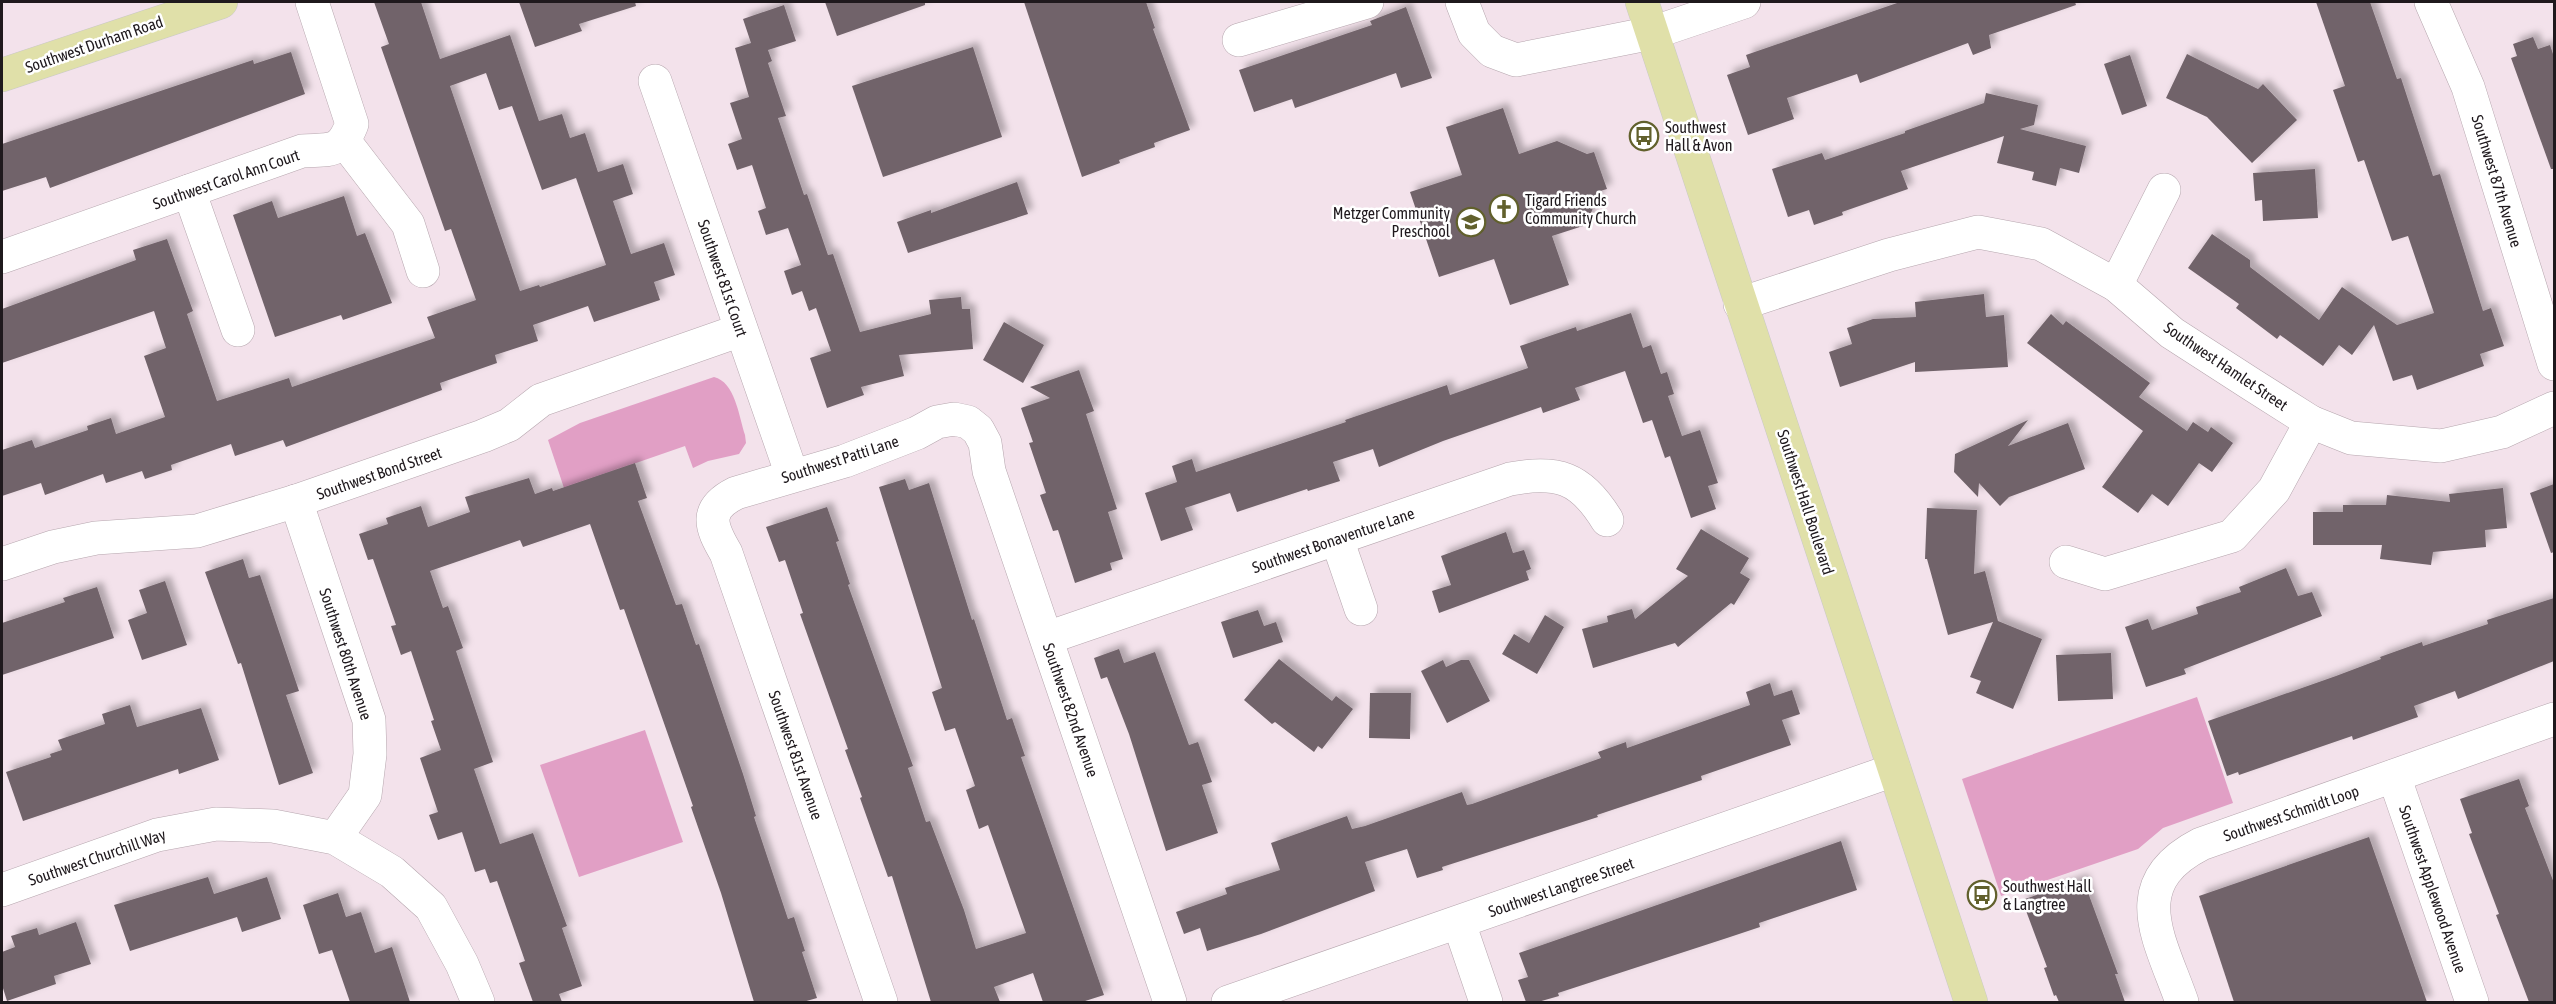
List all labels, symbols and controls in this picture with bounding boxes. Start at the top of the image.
street label: Southwest Durham Road [23,12,165,76]
street label: Southwest 87th Avenue [2468,113,2526,249]
place label: Southwest Hall & Avon [1665,118,1732,154]
bus stop icon: Southwest Hall & Avon [1628,120,1660,152]
street label: Southwest Carol Ann Court [150,145,302,213]
place label: Tigard Friends Community Church [1525,191,1636,228]
church icon: Tigard Friends Community Church [1488,193,1520,225]
place label: Metzger Community Preschool [1333,204,1451,240]
school or university icon: Metzger Community Preschool [1455,206,1487,238]
street label: Southwest 81st Court [695,217,752,339]
street label: Southwest Hamlet Street [2161,318,2291,414]
street label: Southwest Hall Boulevard [1774,427,1838,577]
street label: Southwest Patti Lane [779,432,901,486]
street label: Southwest Bond Street [314,443,444,503]
street label: Southwest Bonaventure Lane [1250,504,1416,576]
street label: Southwest 80th Avenue [316,586,376,722]
street label: Southwest 82nd Avenue [1040,641,1102,779]
street label: Southwest 81st Avenue [765,688,827,822]
street label: Southwest Schmidt Loop [2221,781,2362,846]
street label: Southwest Applewood Avenue [2395,803,2470,976]
street label: Southwest Churchill Way [26,825,169,890]
street label: Southwest Langtree Street [1486,853,1637,921]
place label: Southwest Hall & Langtree [2003,877,2092,914]
bus stop icon: Southwest Hall & Langtree [1966,879,1998,911]

